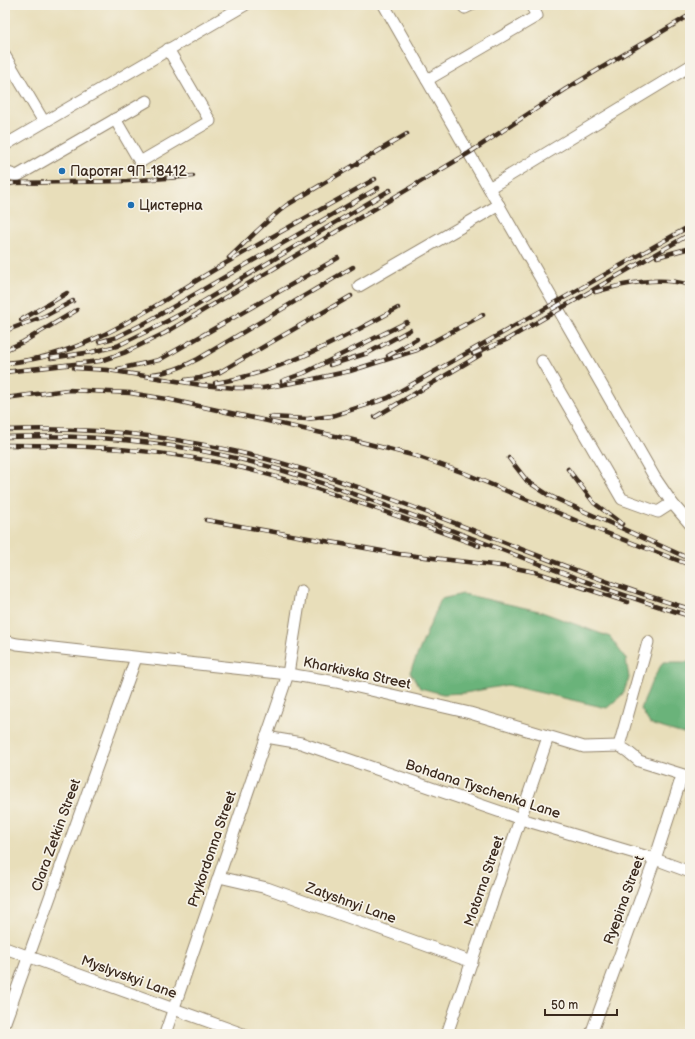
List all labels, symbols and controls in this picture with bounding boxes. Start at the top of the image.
place label: Паротяг 9П-18412 [70,163,187,180]
marker: Паротяг 9П-18412 [57,166,67,176]
place label: Цистерна [139,197,204,214]
marker: Цистерна [126,200,136,210]
street label: Kharkivska Street [302,653,413,693]
street label: Bohdana Tyschenka Lane [403,756,563,822]
street label: Clara Zetkin Street [28,776,84,894]
street label: Prykordonna Street [184,788,240,909]
street label: Motorna Street [461,833,508,928]
street label: Ryepina Street [600,853,648,947]
street label: Zatyshnyi Lane [303,878,398,927]
street label: Myslyvskyi Lane [79,952,179,1002]
scale bar [545,991,617,1017]
text: 50 m [551,998,578,1013]

